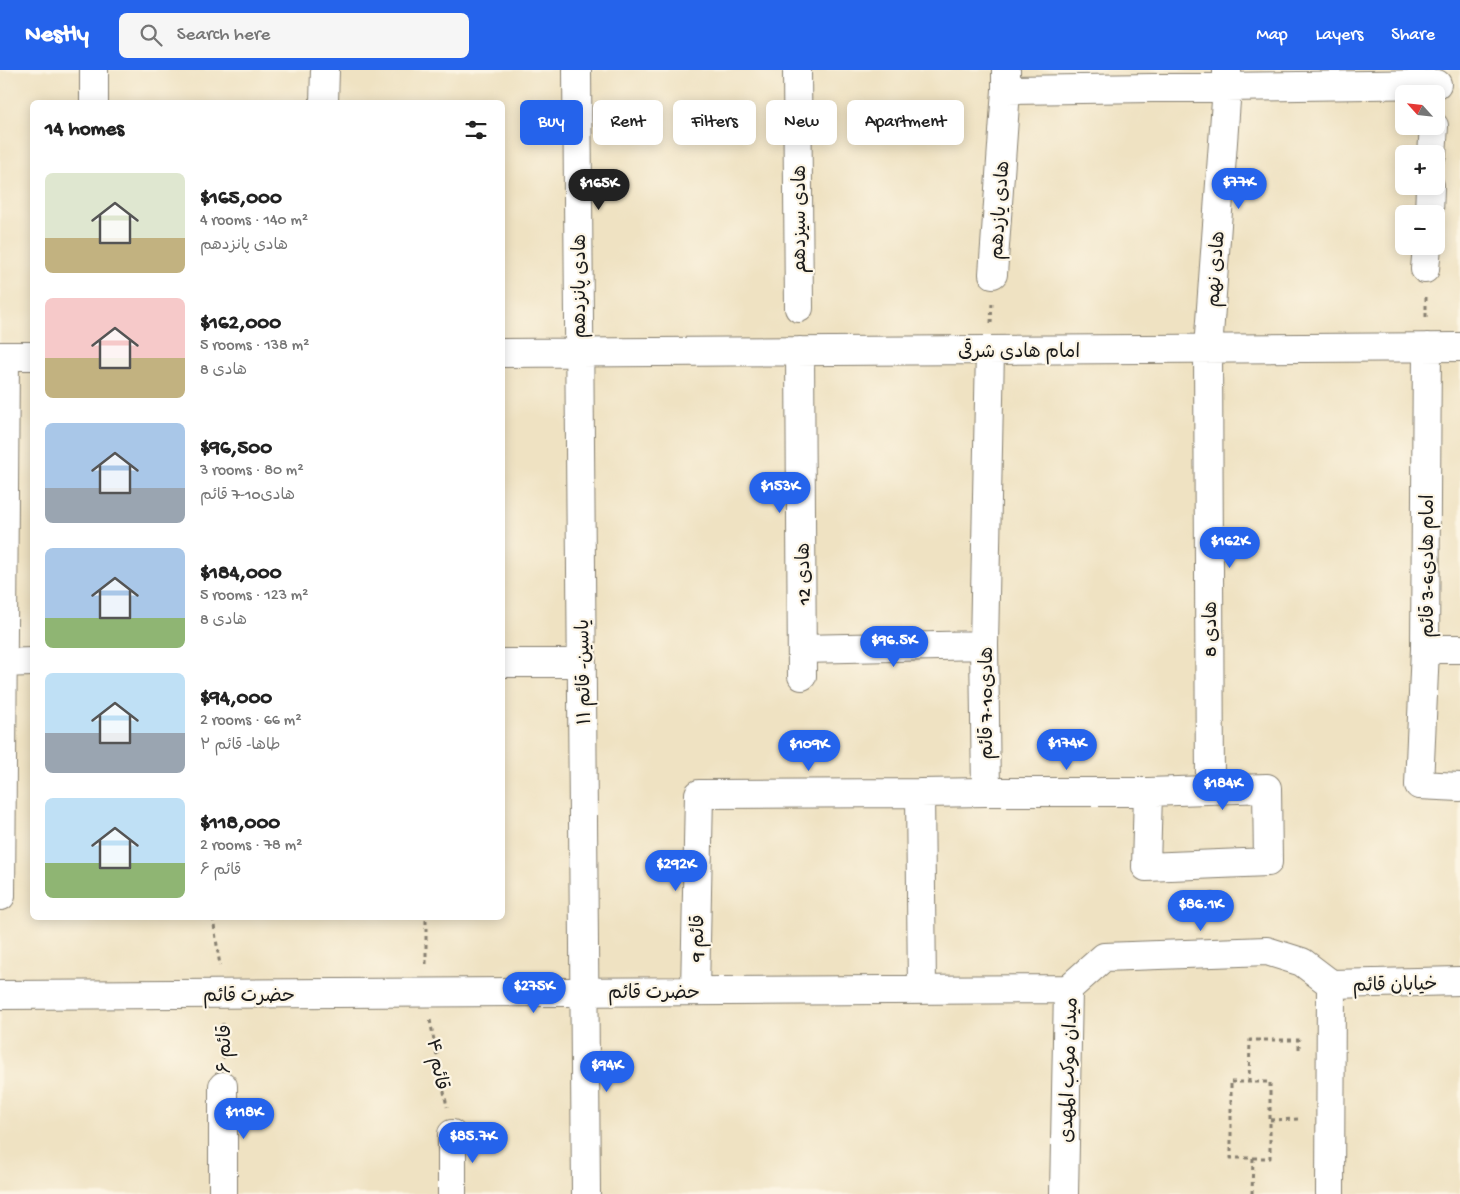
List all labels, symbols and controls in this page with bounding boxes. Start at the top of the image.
search box [119,13,469,58]
text: Nestly [25,21,89,50]
icon: search [137,21,165,49]
text: Search here [177,24,270,47]
text: Map [1256,25,1288,46]
text: Layers [1316,25,1363,46]
text: Share [1391,25,1435,46]
north arrow [1395,85,1445,135]
map controls [1395,85,1445,255]
chip: Buy [520,100,583,145]
chip: Rent [593,100,663,145]
chip: Filters [673,100,756,145]
chip: New [766,100,837,145]
chip: Apartment [847,100,964,145]
icon: filters [462,116,490,144]
text: 14 homes [45,118,124,143]
button: + [1395,145,1445,195]
street label: هادی یازدهم [987,160,1016,261]
street label: هادی سیزدهم [790,165,813,273]
pin: $165K [564,168,634,211]
pin: $77K [1209,168,1269,210]
text: $77K [1223,174,1255,193]
text: $165K [580,175,618,194]
text: $165,000 [200,187,282,212]
icon: home [85,193,145,253]
button: − [1395,205,1445,255]
text: 4 rooms · 140 m² [200,212,308,231]
street label: هادی نهم [1203,230,1232,308]
street label: هادی پانزدهم [570,234,593,338]
text: هادی پانزدهم [200,237,288,256]
text: $162,000 [200,312,281,337]
icon: home [85,318,145,378]
text: 5 rooms · 138 m² [200,337,309,356]
street label: امام هادی شرقی [958,338,1080,365]
text: هادی 8 [200,362,247,381]
text: $96,500 [200,437,272,462]
icon: home [85,443,145,503]
text: 3 rooms · 80 m² [200,462,304,481]
pin: $153K [745,472,815,514]
text: $153K [760,478,800,497]
text: هادی10-7 قائم [200,487,295,506]
street label: امام هادی6-3 قائم [1418,494,1441,638]
pin: $162K [1195,526,1265,569]
text: $162K [1211,533,1249,552]
street label: 12 هادی [793,543,818,606]
text: $184,000 [200,562,282,587]
icon: home [85,568,145,628]
text: 5 rooms · 123 m² [200,587,308,606]
street label: هادی 8 [1201,601,1224,657]
text: هادی 8 [200,612,247,631]
street label: یاسین- قائم ۱۱ [573,619,598,725]
pin: $96.5K [853,626,935,668]
text: $96.5K [871,632,917,651]
street label: هادی10-7 قائم [977,647,1000,759]
text: $94,000 [200,687,272,712]
icon: home [85,693,145,753]
text: 2 rooms · 66 m² [200,712,301,731]
pin: $174K [1032,728,1102,771]
pin: $109K [774,730,844,772]
text: $174K [1048,735,1086,754]
text: $109K [789,736,829,755]
text: طاها- قائم ۲ [200,737,280,756]
pin: $184K [1188,768,1258,811]
text: $184K [1204,775,1242,794]
text: $118,000 [200,812,280,837]
icon: home [85,818,145,878]
text: 2 rooms · 78 m² [200,837,302,856]
pin: $292K [641,850,711,892]
text: $292K [656,856,696,875]
text: قائم ۶ [200,862,241,881]
pin: $86.1K [1160,890,1242,932]
text: $86.1K [1179,896,1223,915]
street label: قائم 9 [688,914,711,963]
pin: $275K [499,972,569,1014]
street label: خیابان قائم [1353,974,1438,999]
text: $275K [514,978,554,997]
street label: حضرت قائم [608,983,700,1006]
street label: حضرت قائم [203,986,295,1009]
street label: میدان موکب المهدی [1056,997,1085,1143]
street label: قائم ۶ [215,1024,238,1074]
street label: قائم ۴ [419,1037,452,1092]
pin: $94K [577,1050,637,1093]
text: $94K [591,1057,623,1076]
pin: $118K [209,1098,279,1140]
text: $118K [225,1104,263,1123]
pin: $85.7K [432,1122,514,1164]
text: $85.7K [450,1128,496,1147]

